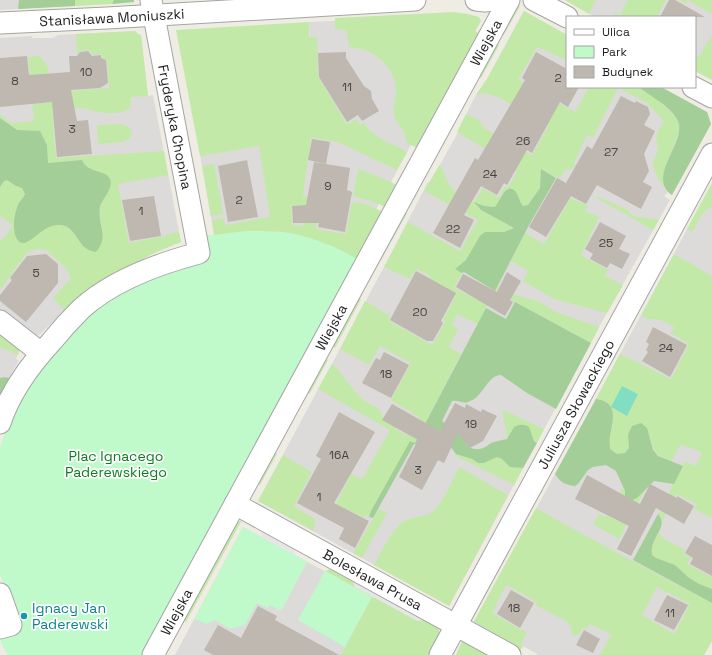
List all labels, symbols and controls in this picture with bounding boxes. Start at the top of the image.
street label: Stanisława Moniuszki [39,4,185,30]
street label: Wiejska [466,16,506,69]
legend [566,16,696,88]
text: Ulica [602,24,630,40]
text: Park [602,44,627,60]
street label: Fryderyka Chopina [154,63,196,191]
house number: 10 [80,64,92,80]
text: Budynek [602,64,654,80]
house number: 2 [554,70,562,86]
house number: 8 [11,73,19,89]
house number: 11 [342,79,352,95]
house number: 3 [68,121,76,137]
house number: 26 [516,133,530,149]
house number: 27 [604,144,618,160]
house number: 24 [483,166,498,182]
house number: 9 [324,178,332,194]
house number: 2 [235,192,243,208]
house number: 1 [138,203,144,219]
house number: 22 [446,221,460,237]
house number: 25 [599,235,613,251]
house number: 5 [32,265,40,281]
street label: Wiejska [311,301,351,354]
house number: 20 [413,304,427,320]
street label: Juliusza Słowackiego [534,337,618,472]
house number: 24 [659,340,674,356]
house number: 18 [380,366,392,382]
house number: 19 [465,416,477,432]
park label: Plac Ignacego Paderewskiego [65,447,167,481]
house number: 16A [329,447,349,463]
house number: 3 [414,462,422,478]
house number: 1 [316,489,322,505]
street label: Bolesława Prusa [320,545,425,614]
street label: Wiejska [156,586,196,638]
place label: Ignacy Jan Paderewski [32,599,108,633]
house number: 18 [508,600,520,616]
house number: 11 [665,605,675,621]
marker: Ignacy Jan Paderewski [19,611,29,621]

